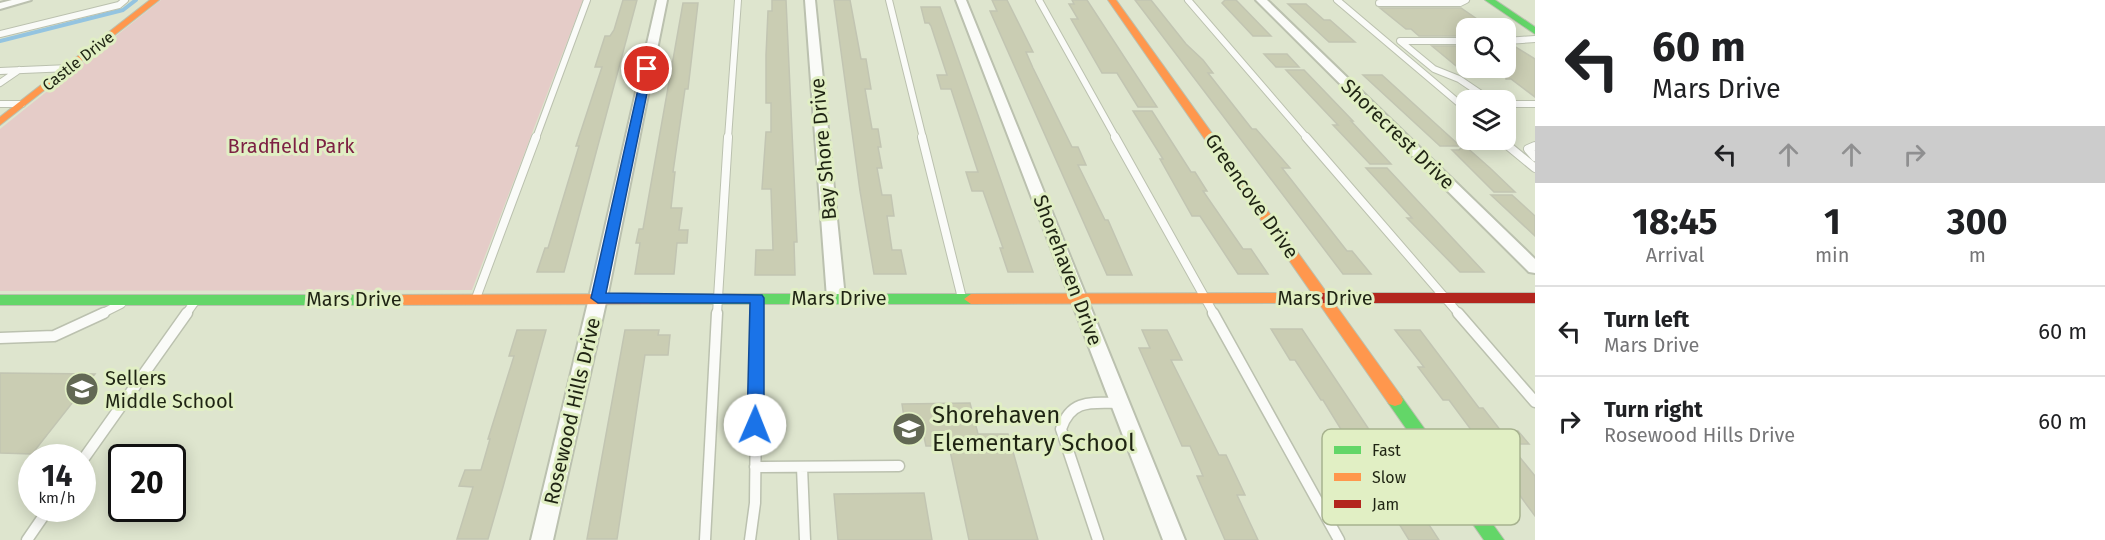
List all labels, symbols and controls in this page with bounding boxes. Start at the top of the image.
map controls [1456,18,1516,150]
button: search [1456,18,1516,78]
text: 60 m [1652,22,1746,72]
icon: left [1553,24,1631,102]
street label: Castle Drive [38,27,118,95]
pin [621,43,672,94]
icon: arrive [630,52,663,85]
text: Mars Drive [1652,73,1781,105]
street label: Shorecrest Drive [1336,74,1460,194]
street label: Bay Shore Drive [805,77,841,221]
button: layers [1456,90,1516,150]
street label: Greencove Drive [1200,129,1304,263]
park label: Bradfield Park [228,134,355,158]
icon: left [1709,138,1742,171]
icon: ahead [1772,138,1805,171]
icon: ahead [1835,138,1868,171]
icon: right [1898,138,1931,171]
street label: Shorehaven Drive [1028,191,1108,349]
text: 18:45 [1632,200,1718,244]
text: 1 [1824,200,1841,244]
text: 300 [1947,200,2008,244]
text: Arrival [1646,243,1704,267]
text: min [1815,243,1849,267]
text: m [1969,243,1986,267]
street label: Mars Drive [791,286,887,310]
street label: Mars Drive [1277,286,1373,310]
street label: Mars Drive [306,287,402,311]
text: Turn left [1604,306,1689,333]
street label: Rosewood Hills Drive [539,315,605,507]
icon: left [1553,315,1586,348]
text: 60 m [2038,318,2087,345]
text: Mars Drive [1604,333,1699,357]
place label: Sellers Middle School [105,366,234,413]
school or university icon: Sellers Middle School [64,371,100,407]
position arrow [723,393,787,457]
text: Turn right [1604,396,1703,423]
place label: Shorehaven Elementary School [932,401,1135,457]
icon: right [1553,405,1586,438]
text: 60 m [2038,408,2087,435]
school or university icon: Shorehaven Elementary School [891,411,927,447]
text: Rosewood Hills Drive [1604,423,1795,447]
legend [1322,429,1520,525]
text: Fast [1372,441,1401,460]
speed limit sign: 20 [108,444,186,522]
text: 14 [42,458,72,494]
text: Slow [1372,468,1407,487]
text: km/h [38,489,76,507]
text: Jam [1372,495,1399,514]

